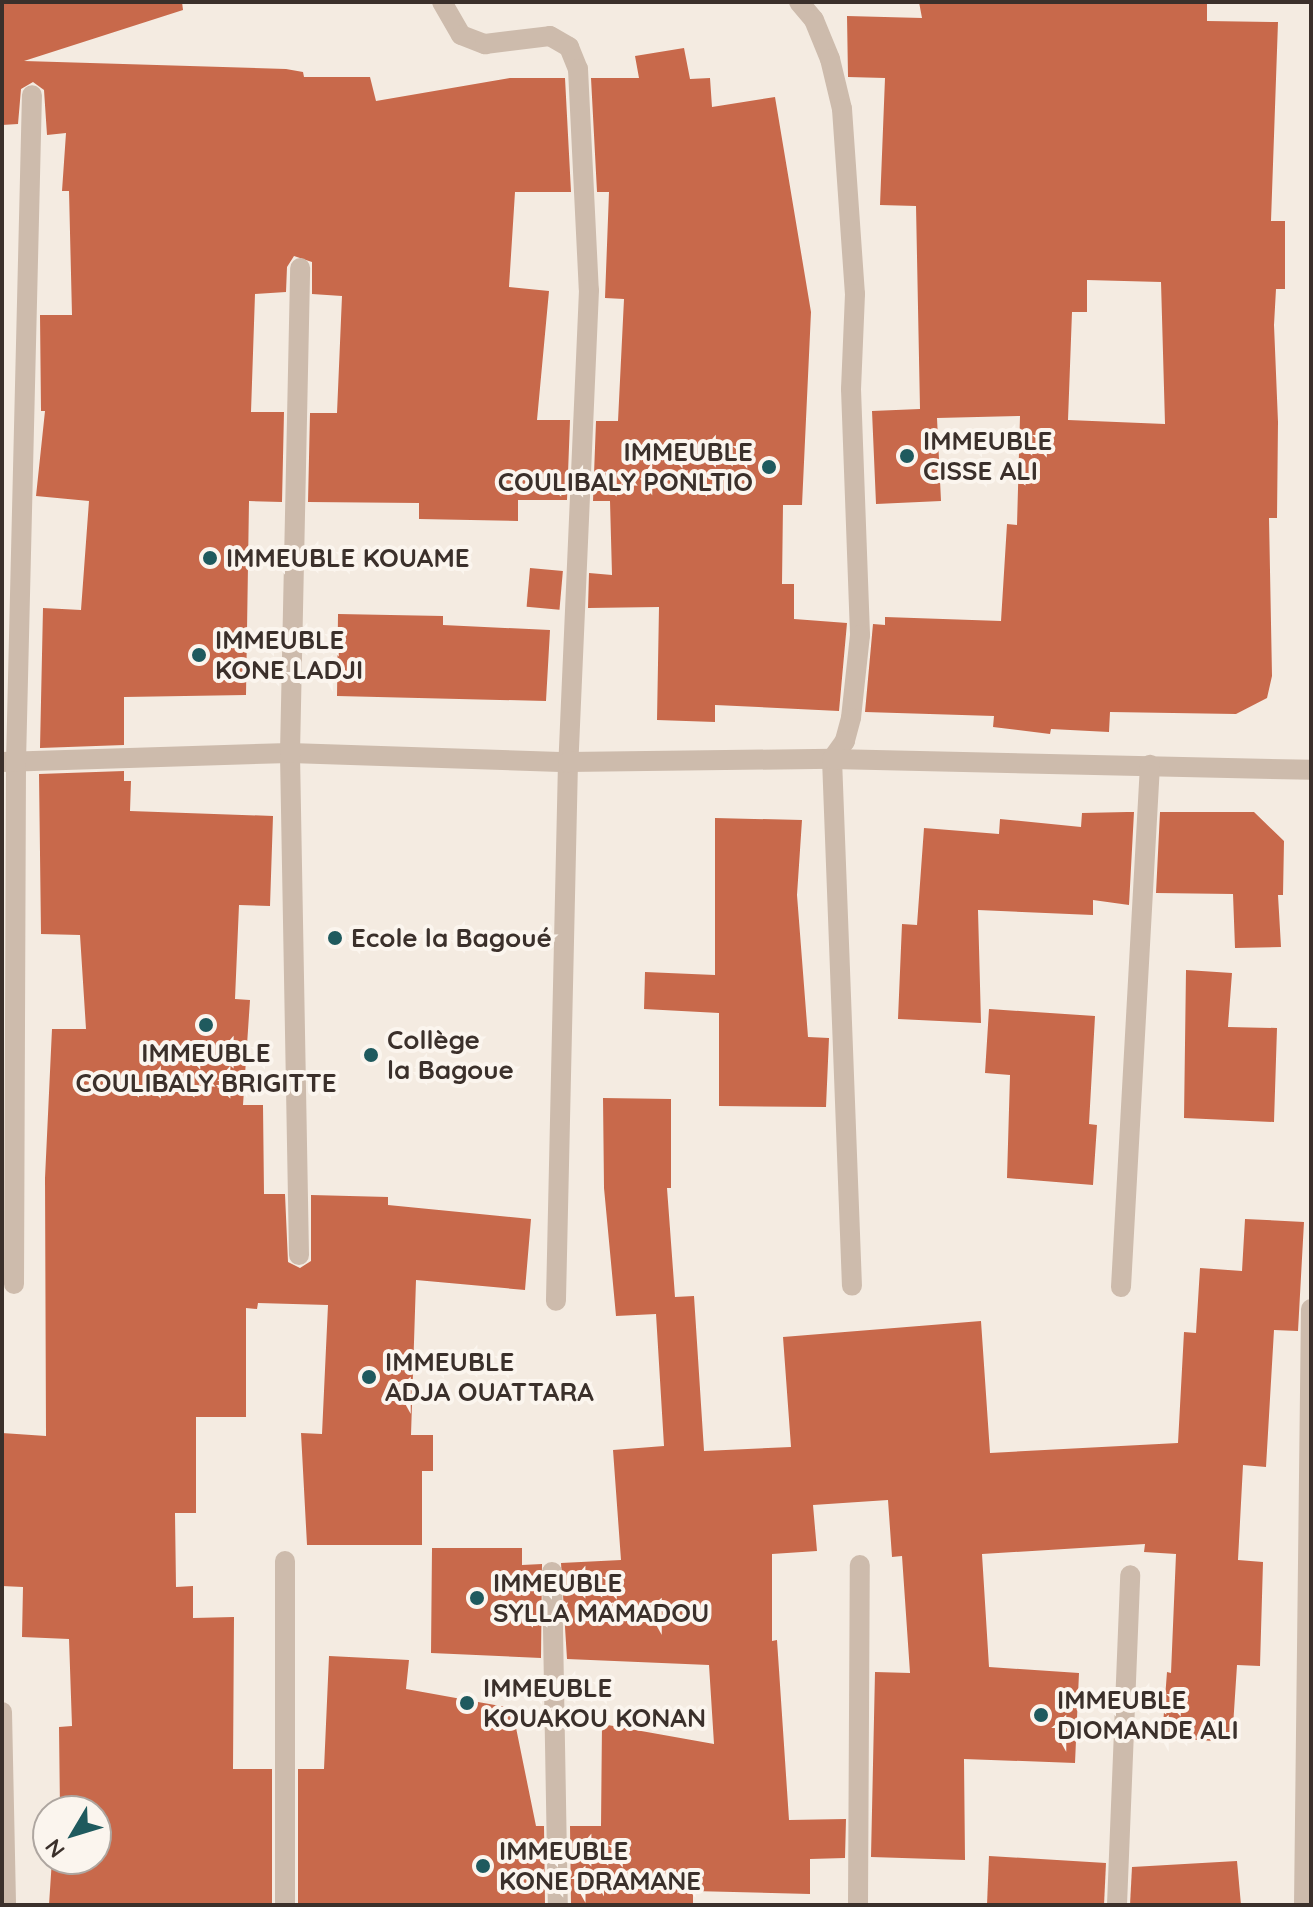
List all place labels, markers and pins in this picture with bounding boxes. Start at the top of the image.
place label: IMMEUBLE CISSE ALI [923,425,1052,486]
place label: IMMEUBLE COULIBALY PONLTIO [498,436,753,498]
marker: IMMEUBLE CISSE ALI [898,447,916,465]
marker: IMMEUBLE COULIBALY PONLTIO [760,458,778,476]
place label: IMMEUBLE KOUAME [226,542,470,574]
marker: IMMEUBLE KOUAME [201,549,219,567]
place label: IMMEUBLE KONE LADJI [215,624,363,686]
marker: IMMEUBLE KONE LADJI [190,646,208,664]
place label: Ecole la Bagoué [351,922,552,954]
marker: Ecole la Bagoué [326,929,344,947]
marker: IMMEUBLE COULIBALY BRIGITTE [197,1016,215,1034]
place label: Collège la Bagoue [387,1024,514,1086]
place label: IMMEUBLE COULIBALY BRIGITTE [75,1037,337,1098]
marker: Collège la Bagoue [362,1046,380,1064]
place label: IMMEUBLE ADJA OUATTARA [385,1346,594,1408]
marker: IMMEUBLE ADJA OUATTARA [360,1368,378,1386]
place label: IMMEUBLE SYLLA MAMADOU [493,1567,709,1628]
marker: IMMEUBLE SYLLA MAMADOU [468,1589,486,1607]
place label: IMMEUBLE KOUAKOU KONAN [483,1672,706,1734]
place label: IMMEUBLE DIOMANDE ALI [1057,1684,1239,1746]
marker: IMMEUBLE KOUAKOU KONAN [458,1694,476,1712]
marker: IMMEUBLE DIOMANDE ALI [1032,1706,1050,1724]
place label: IMMEUBLE KONE DRAMANE [499,1835,701,1896]
marker: IMMEUBLE KONE DRAMANE [474,1857,492,1875]

